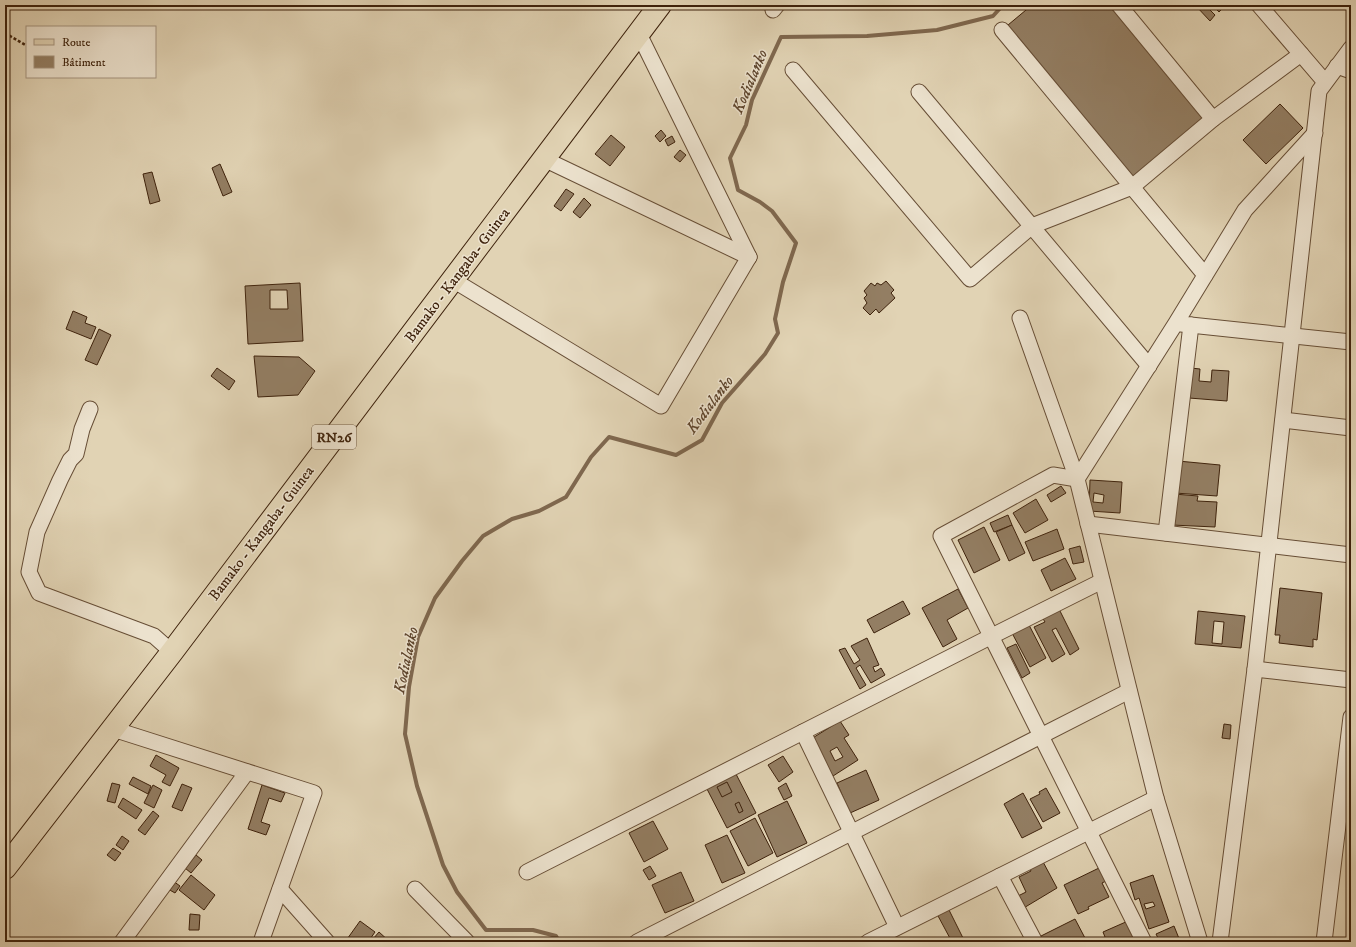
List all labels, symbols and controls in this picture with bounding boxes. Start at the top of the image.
legend [26,26,156,78]
text: Route [62,35,90,50]
water label: Kodialanko [727,46,772,117]
text: Bâtiment [62,55,106,70]
street label: Bamako - Kangaba- Guinea [401,204,515,346]
water label: Kodialanko [681,372,738,438]
road number: RN26 [312,425,356,449]
street label: Bamako - Kangaba- Guinea [205,462,319,604]
water label: Kodialanko [389,625,423,696]

